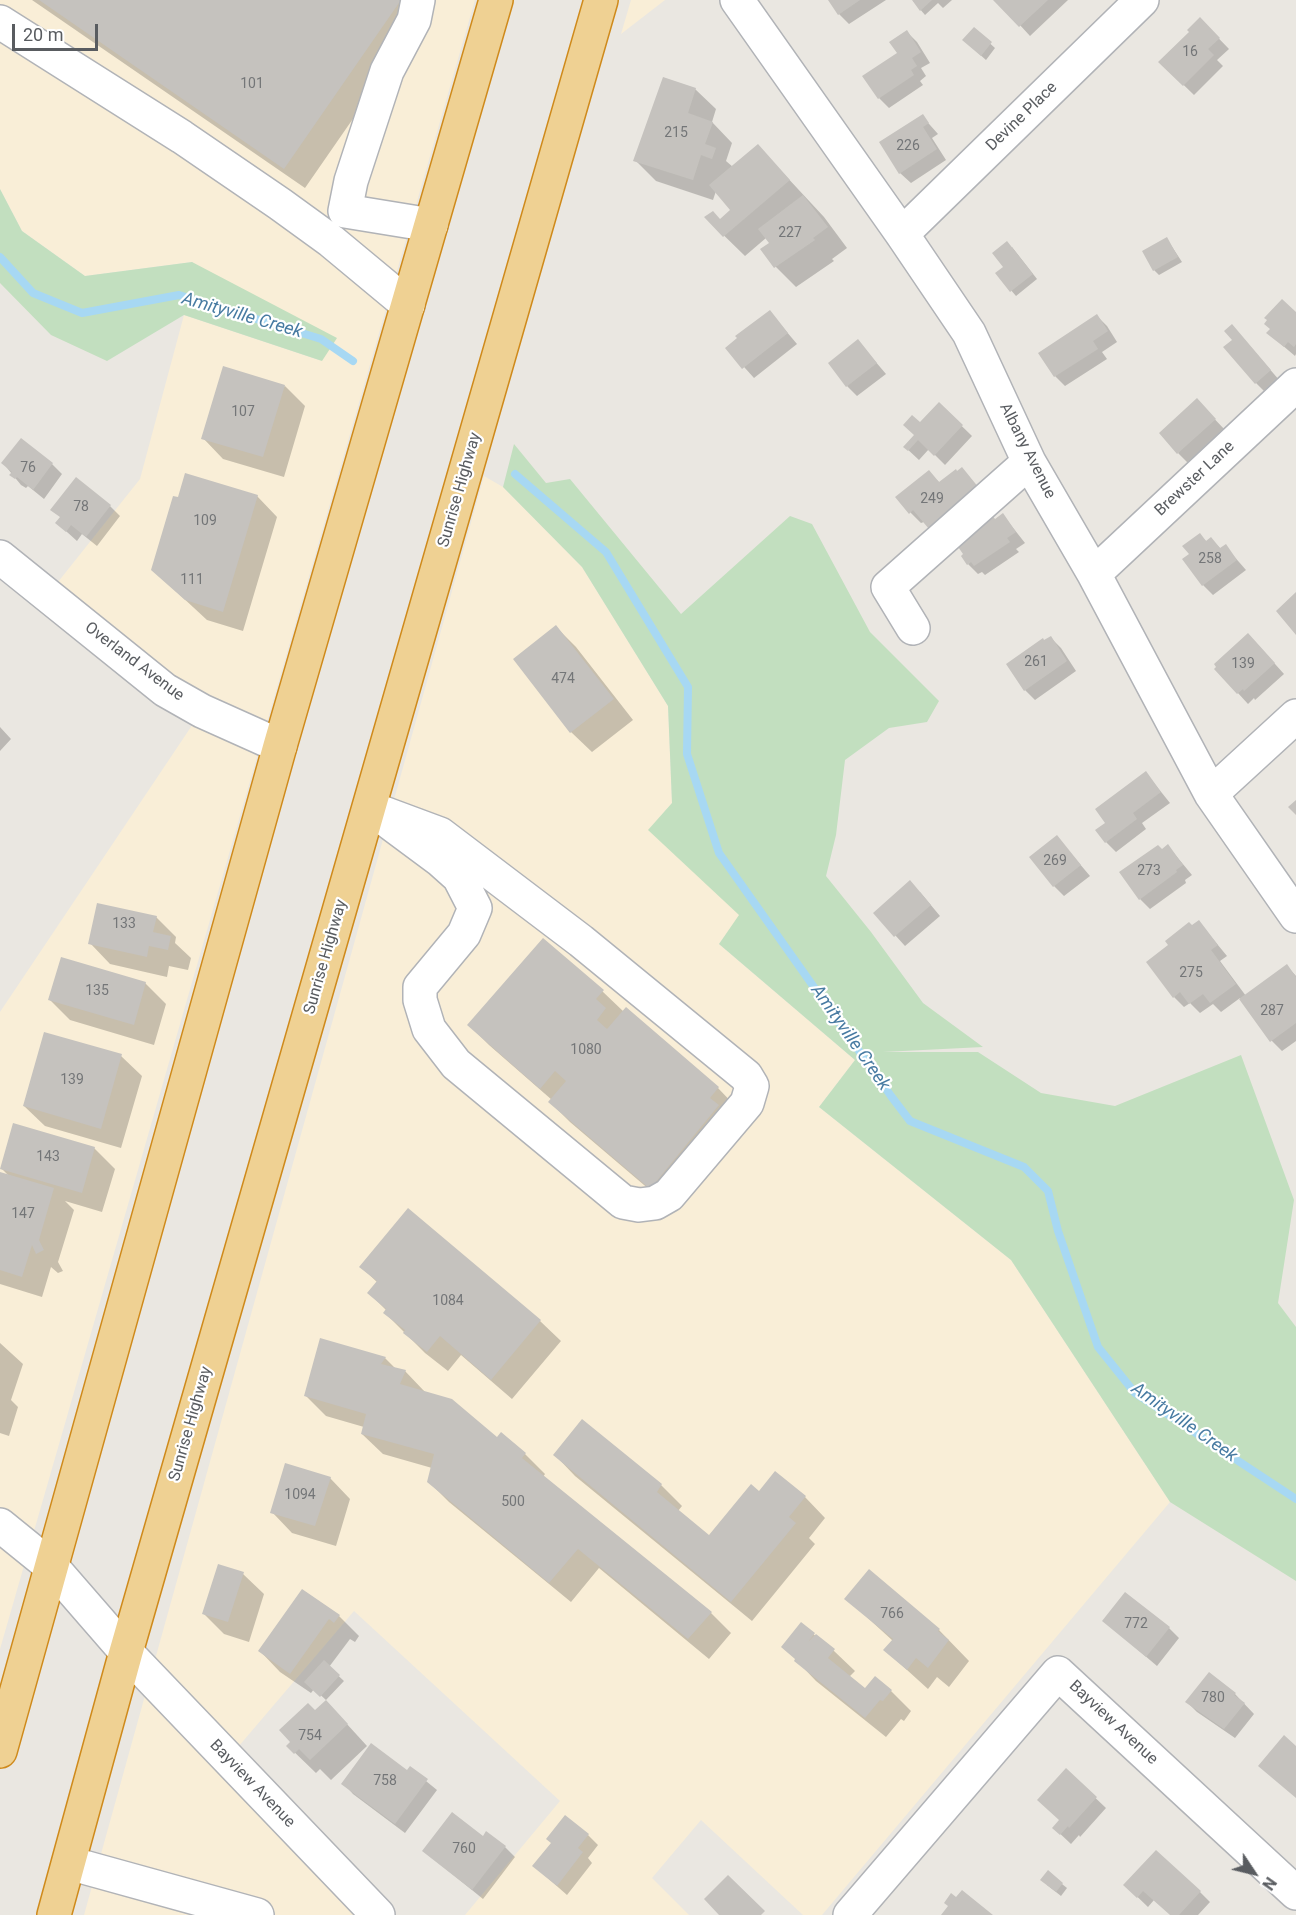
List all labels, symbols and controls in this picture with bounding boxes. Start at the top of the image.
scale bar [15,12,100,50]
text: 20 m [23,24,63,45]
house number: 16 [1182,44,1198,60]
house number: 101 [240,76,264,92]
street label: Devine Place [982,78,1062,156]
house number: 215 [664,125,688,141]
house number: 226 [896,138,920,154]
house number: 227 [778,225,802,241]
water label: Amityville Creek [179,288,305,344]
street label: Albany Avenue [995,400,1059,502]
house number: 107 [231,404,255,420]
street label: Sunrise Highway [434,430,486,550]
street label: Brewster Lane [1151,437,1239,521]
house number: 76 [20,460,36,476]
house number: 249 [920,491,944,507]
house number: 78 [73,499,89,515]
house number: 109 [193,513,217,529]
house number: 258 [1198,551,1222,567]
house number: 111 [180,572,204,588]
street label: Overland Avenue [81,618,187,706]
house number: 261 [1024,654,1048,670]
house number: 139 [1231,656,1255,672]
house number: 474 [551,671,575,687]
house number: 269 [1043,853,1067,869]
house number: 273 [1137,863,1161,879]
street label: Sunrise Highway [300,897,352,1017]
house number: 133 [112,916,136,932]
house number: 275 [1179,965,1203,981]
water label: Amityville Creek [806,981,894,1095]
house number: 135 [85,983,109,999]
house number: 287 [1260,1003,1284,1019]
house number: 1080 [570,1042,602,1058]
house number: 139 [60,1072,84,1088]
house number: 143 [36,1149,60,1165]
house number: 147 [11,1206,35,1222]
house number: 1084 [432,1293,464,1309]
street label: Sunrise Highway [165,1364,217,1484]
water label: Amityville Creek [1127,1379,1241,1467]
house number: 1094 [284,1487,316,1503]
house number: 500 [501,1494,525,1510]
house number: 766 [880,1606,904,1622]
house number: 772 [1124,1616,1148,1632]
street label: Bayview Avenue [1065,1677,1161,1769]
house number: 780 [1201,1690,1225,1706]
house number: 754 [298,1728,322,1744]
street label: Bayview Avenue [205,1736,299,1832]
house number: 758 [373,1773,397,1789]
house number: 760 [452,1841,476,1857]
north arrow [1224,1843,1284,1903]
text: N [1258,1874,1280,1894]

